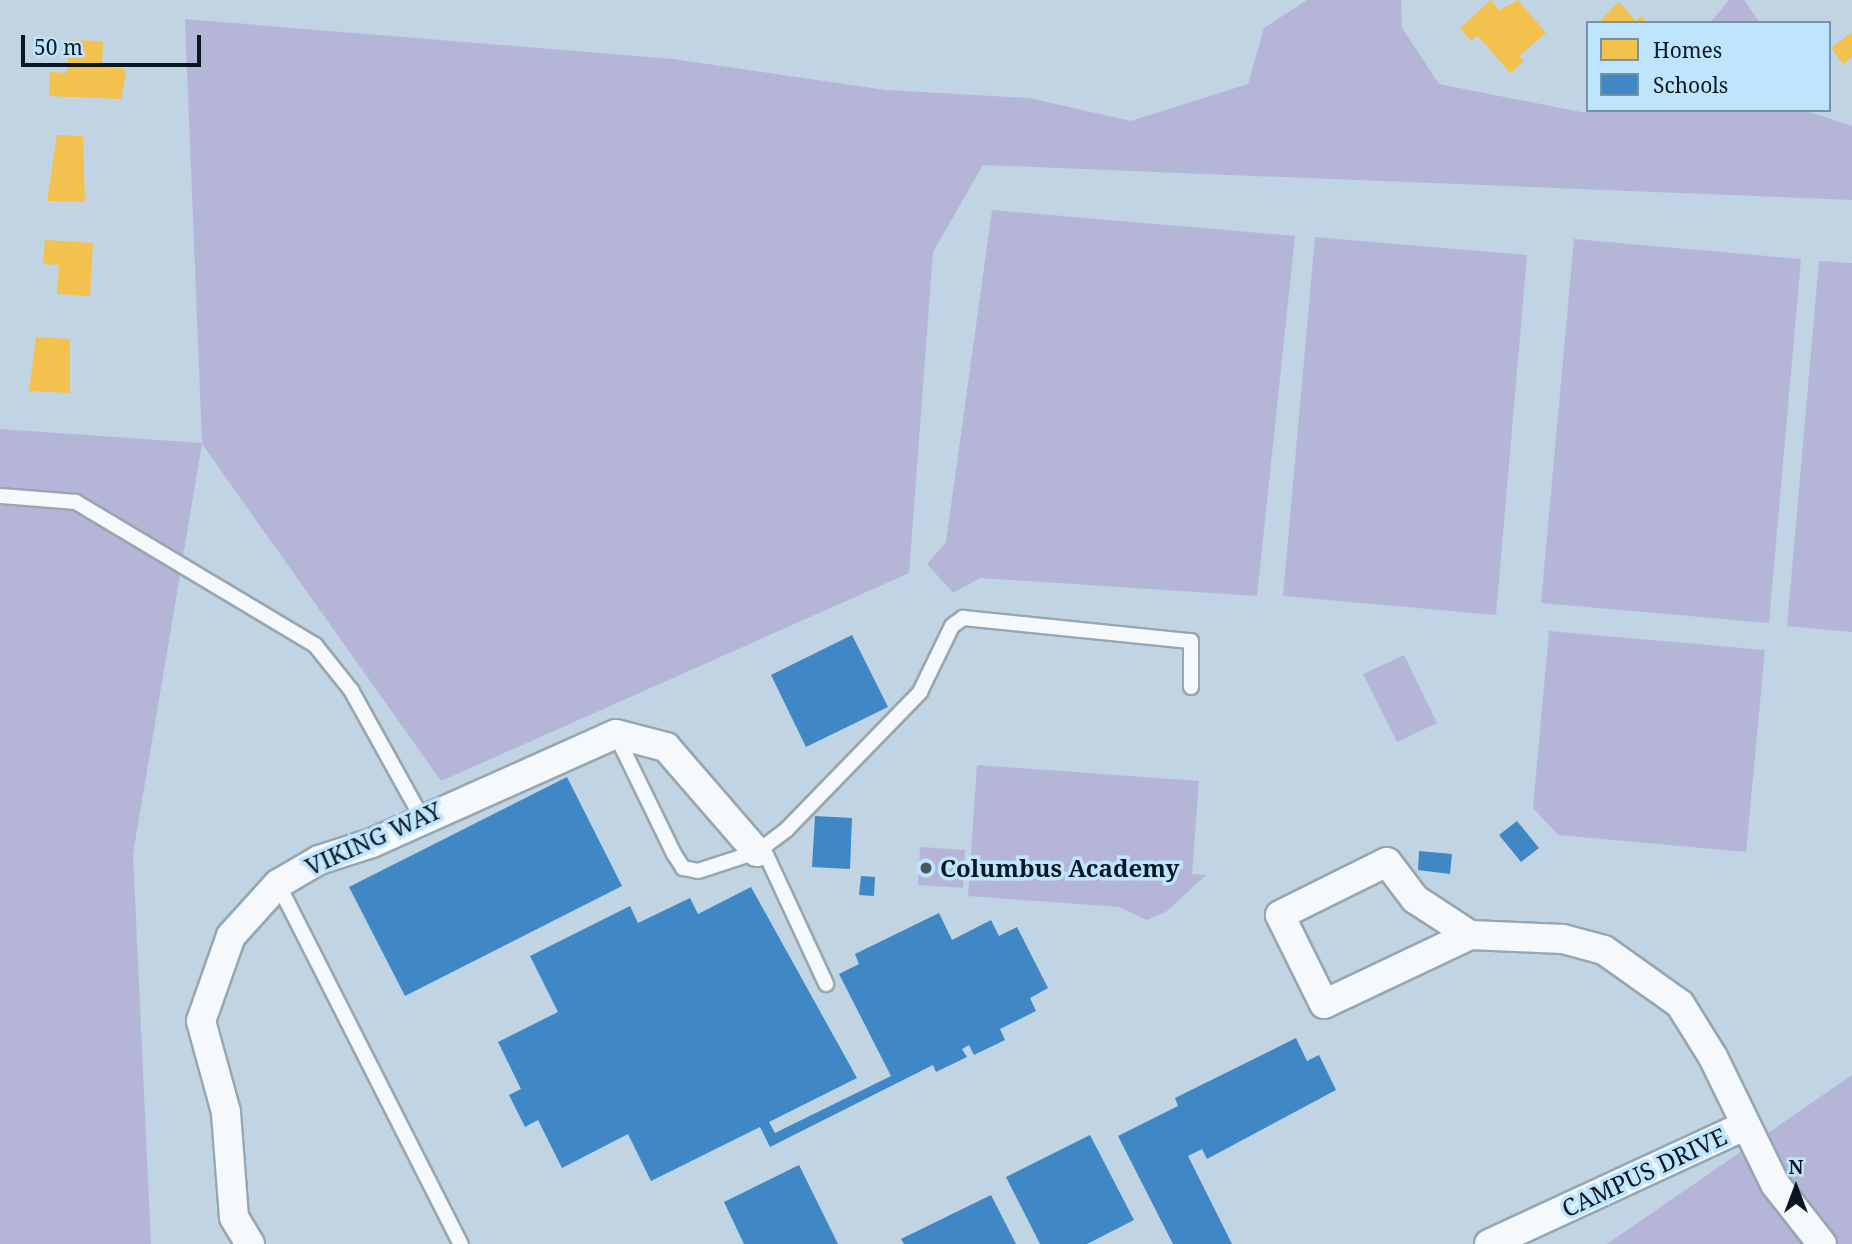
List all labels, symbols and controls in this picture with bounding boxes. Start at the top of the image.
scale bar [24,21,205,65]
legend [1586,21,1831,112]
text: 50 m [34,33,83,61]
text: Homes [1653,36,1722,64]
text: Schools [1653,71,1728,99]
street label: VIKING WAY [300,795,446,881]
place label: Columbus Academy [940,854,1179,882]
marker: Columbus Academy [918,860,934,876]
street label: CAMPUS DRIVE [1557,1121,1731,1223]
north arrow [1761,1153,1831,1223]
text: N [1789,1154,1803,1180]

